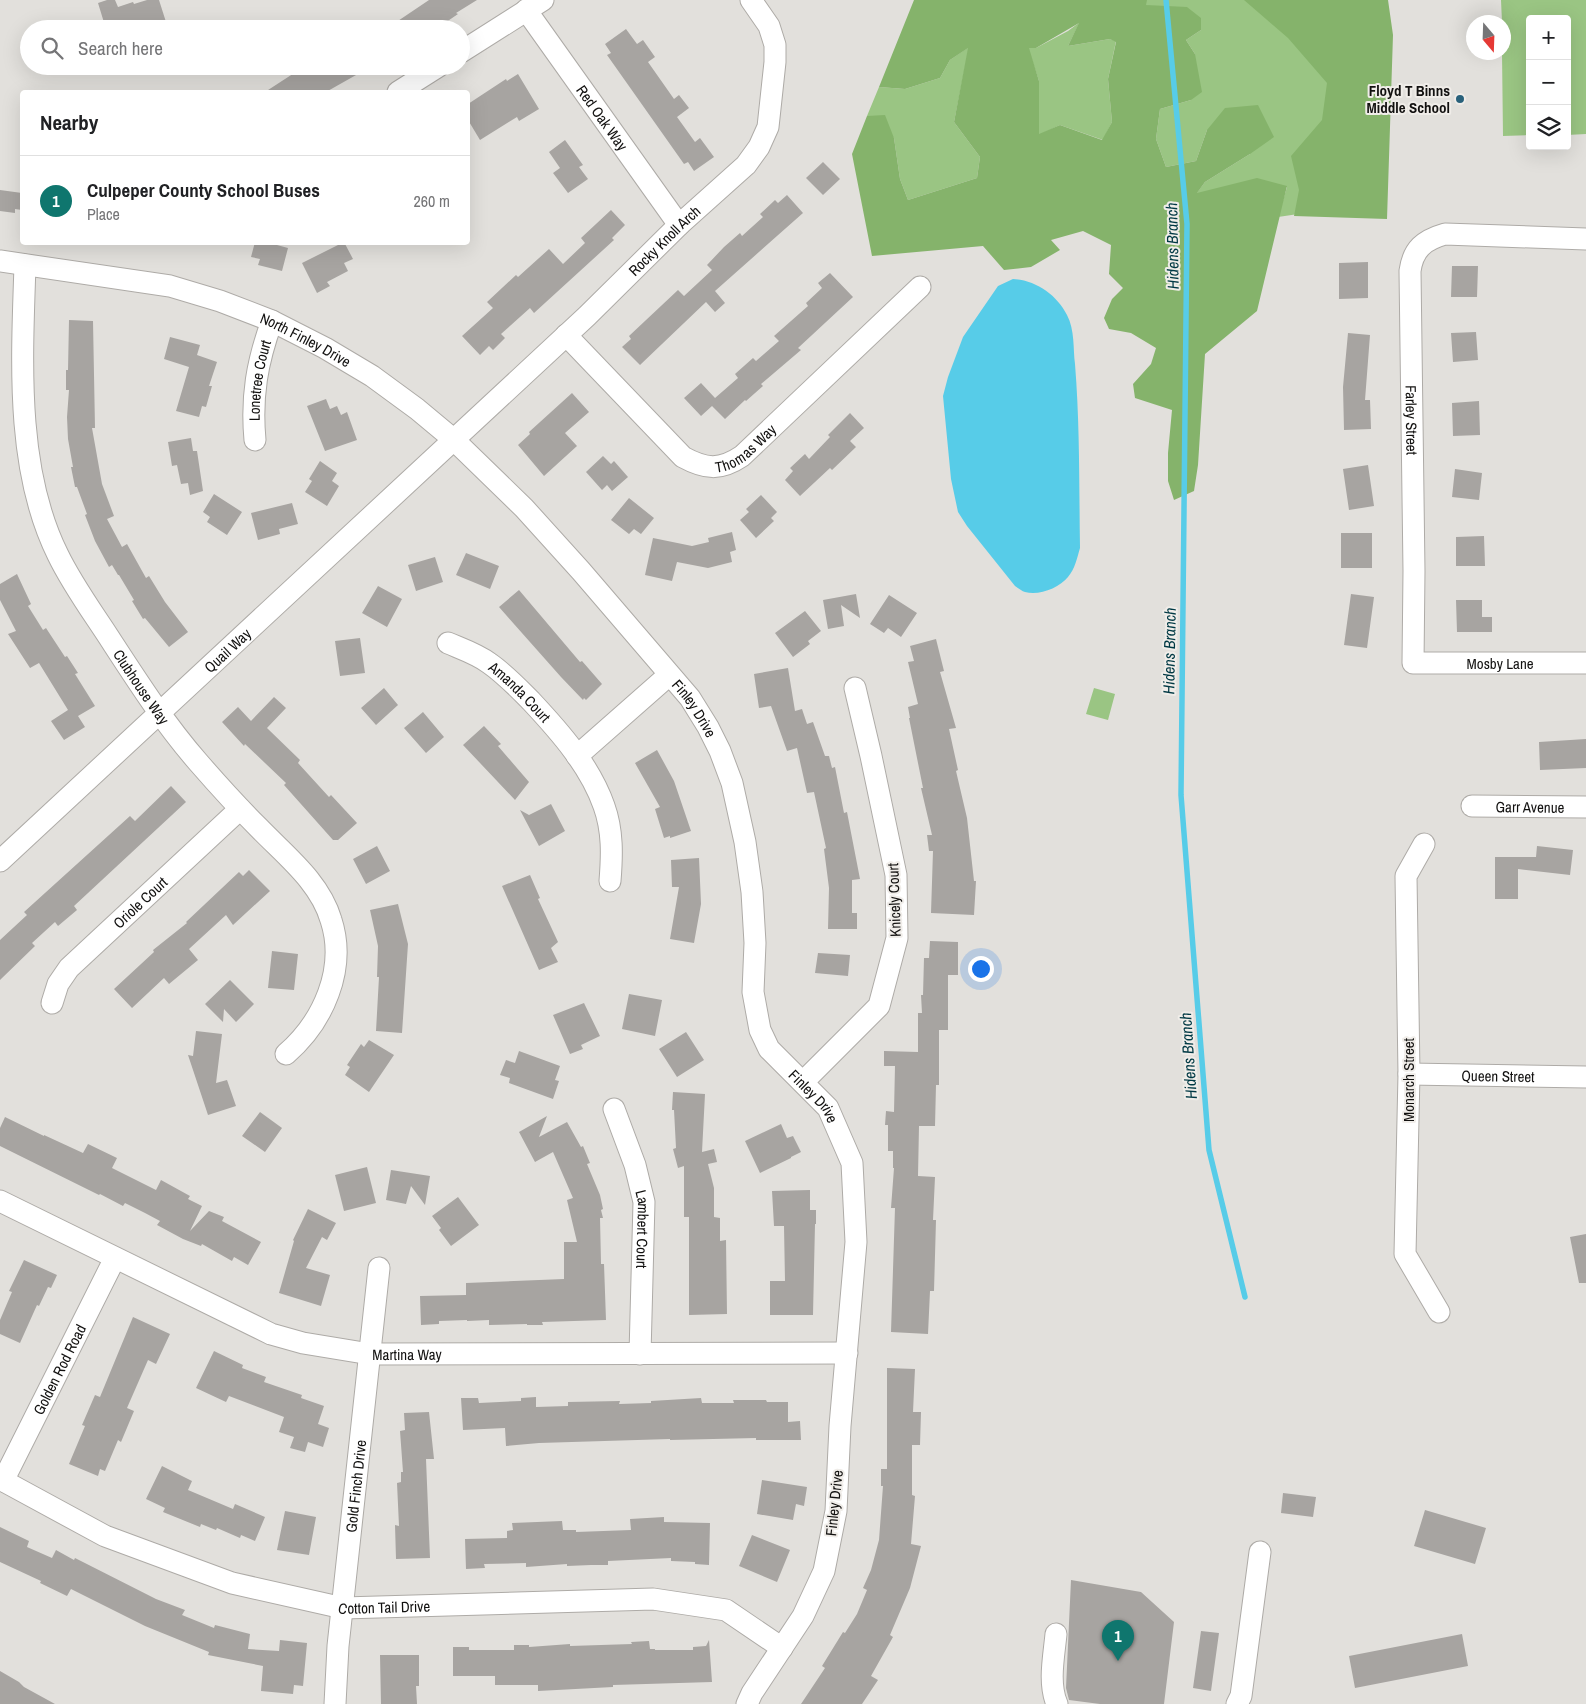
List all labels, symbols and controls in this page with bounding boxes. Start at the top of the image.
north arrow [1466,15,1511,60]
map controls [1526,15,1571,150]
button: + [1526,15,1571,60]
search box [20,20,470,75]
icon: search [38,34,66,62]
text: Search here [78,35,163,61]
button: − [1526,60,1571,105]
street label: Red Oak Way [572,80,634,155]
place label: Floyd T Binns Middle School [1367,80,1450,118]
marker: Floyd T Binns Middle School [1454,93,1466,105]
button: layers [1526,105,1571,150]
text: Nearby [40,108,98,137]
text: Culpeper County School Buses [87,177,320,203]
text: 1 [52,190,60,212]
text: 260 m [414,190,450,212]
street label: Rocky Knoll Arch [623,200,705,280]
water label: Hidens Branch [1160,202,1184,290]
text: Place [87,203,120,225]
street label: North Finley Drive [257,307,355,372]
street label: Lonetree Court [243,337,276,421]
street label: Farley Street [1401,385,1423,456]
street label: Thomas Way [714,418,781,477]
water label: Hidens Branch [1157,607,1181,695]
street label: Quail Way [199,622,256,677]
street label: Clubhouse Way [109,645,175,729]
street label: Mosby Lane [1467,653,1534,674]
street label: Amanda Court [484,655,556,727]
street label: Finley Drive [668,674,722,741]
street label: Garr Avenue [1495,796,1565,817]
street label: Knicely Court [882,862,906,937]
street label: Oriole Court [108,871,172,933]
your location [968,956,994,982]
water label: Hidens Branch [1174,1012,1202,1100]
street label: Monarch Street [1398,1037,1419,1122]
street label: Finley Drive [784,1064,844,1126]
street label: Queen Street [1461,1064,1535,1087]
street label: Lambert Court [631,1188,655,1269]
street label: Golden Rod Road [28,1321,91,1418]
street label: Martina Way [372,1343,443,1364]
street label: Gold Finch Drive [340,1438,371,1533]
street label: Finley Drive [820,1469,848,1537]
street label: Cotton Tail Drive [336,1595,431,1619]
pin: 1 [1102,1620,1134,1661]

